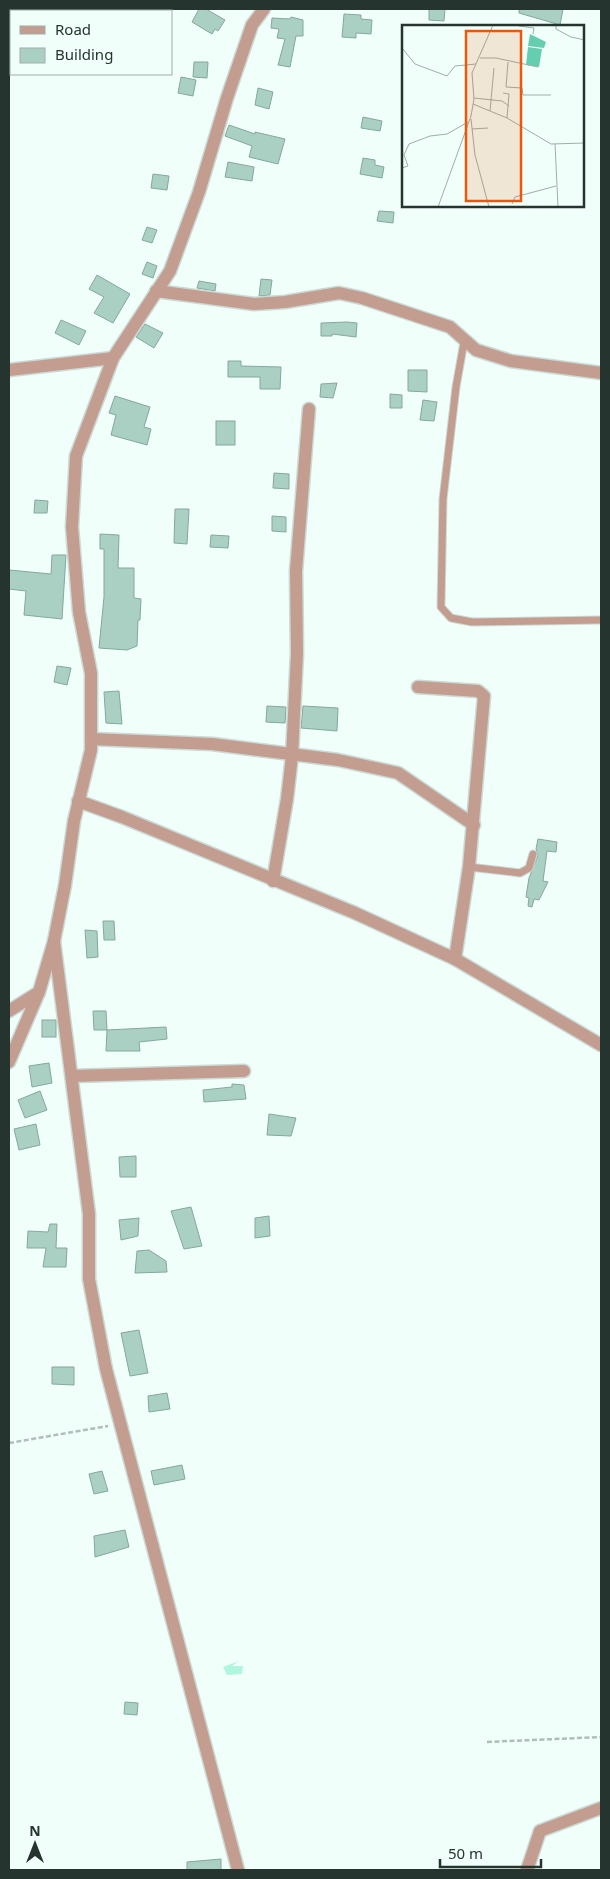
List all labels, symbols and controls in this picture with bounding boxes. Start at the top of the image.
legend [10,10,172,75]
text: Road [55,19,91,39]
inset map [402,25,585,208]
text: Building [55,44,113,64]
north arrow [10,1819,60,1869]
text: N [29,1821,41,1840]
scale bar [440,1836,541,1868]
text: 50 m [448,1843,483,1863]

